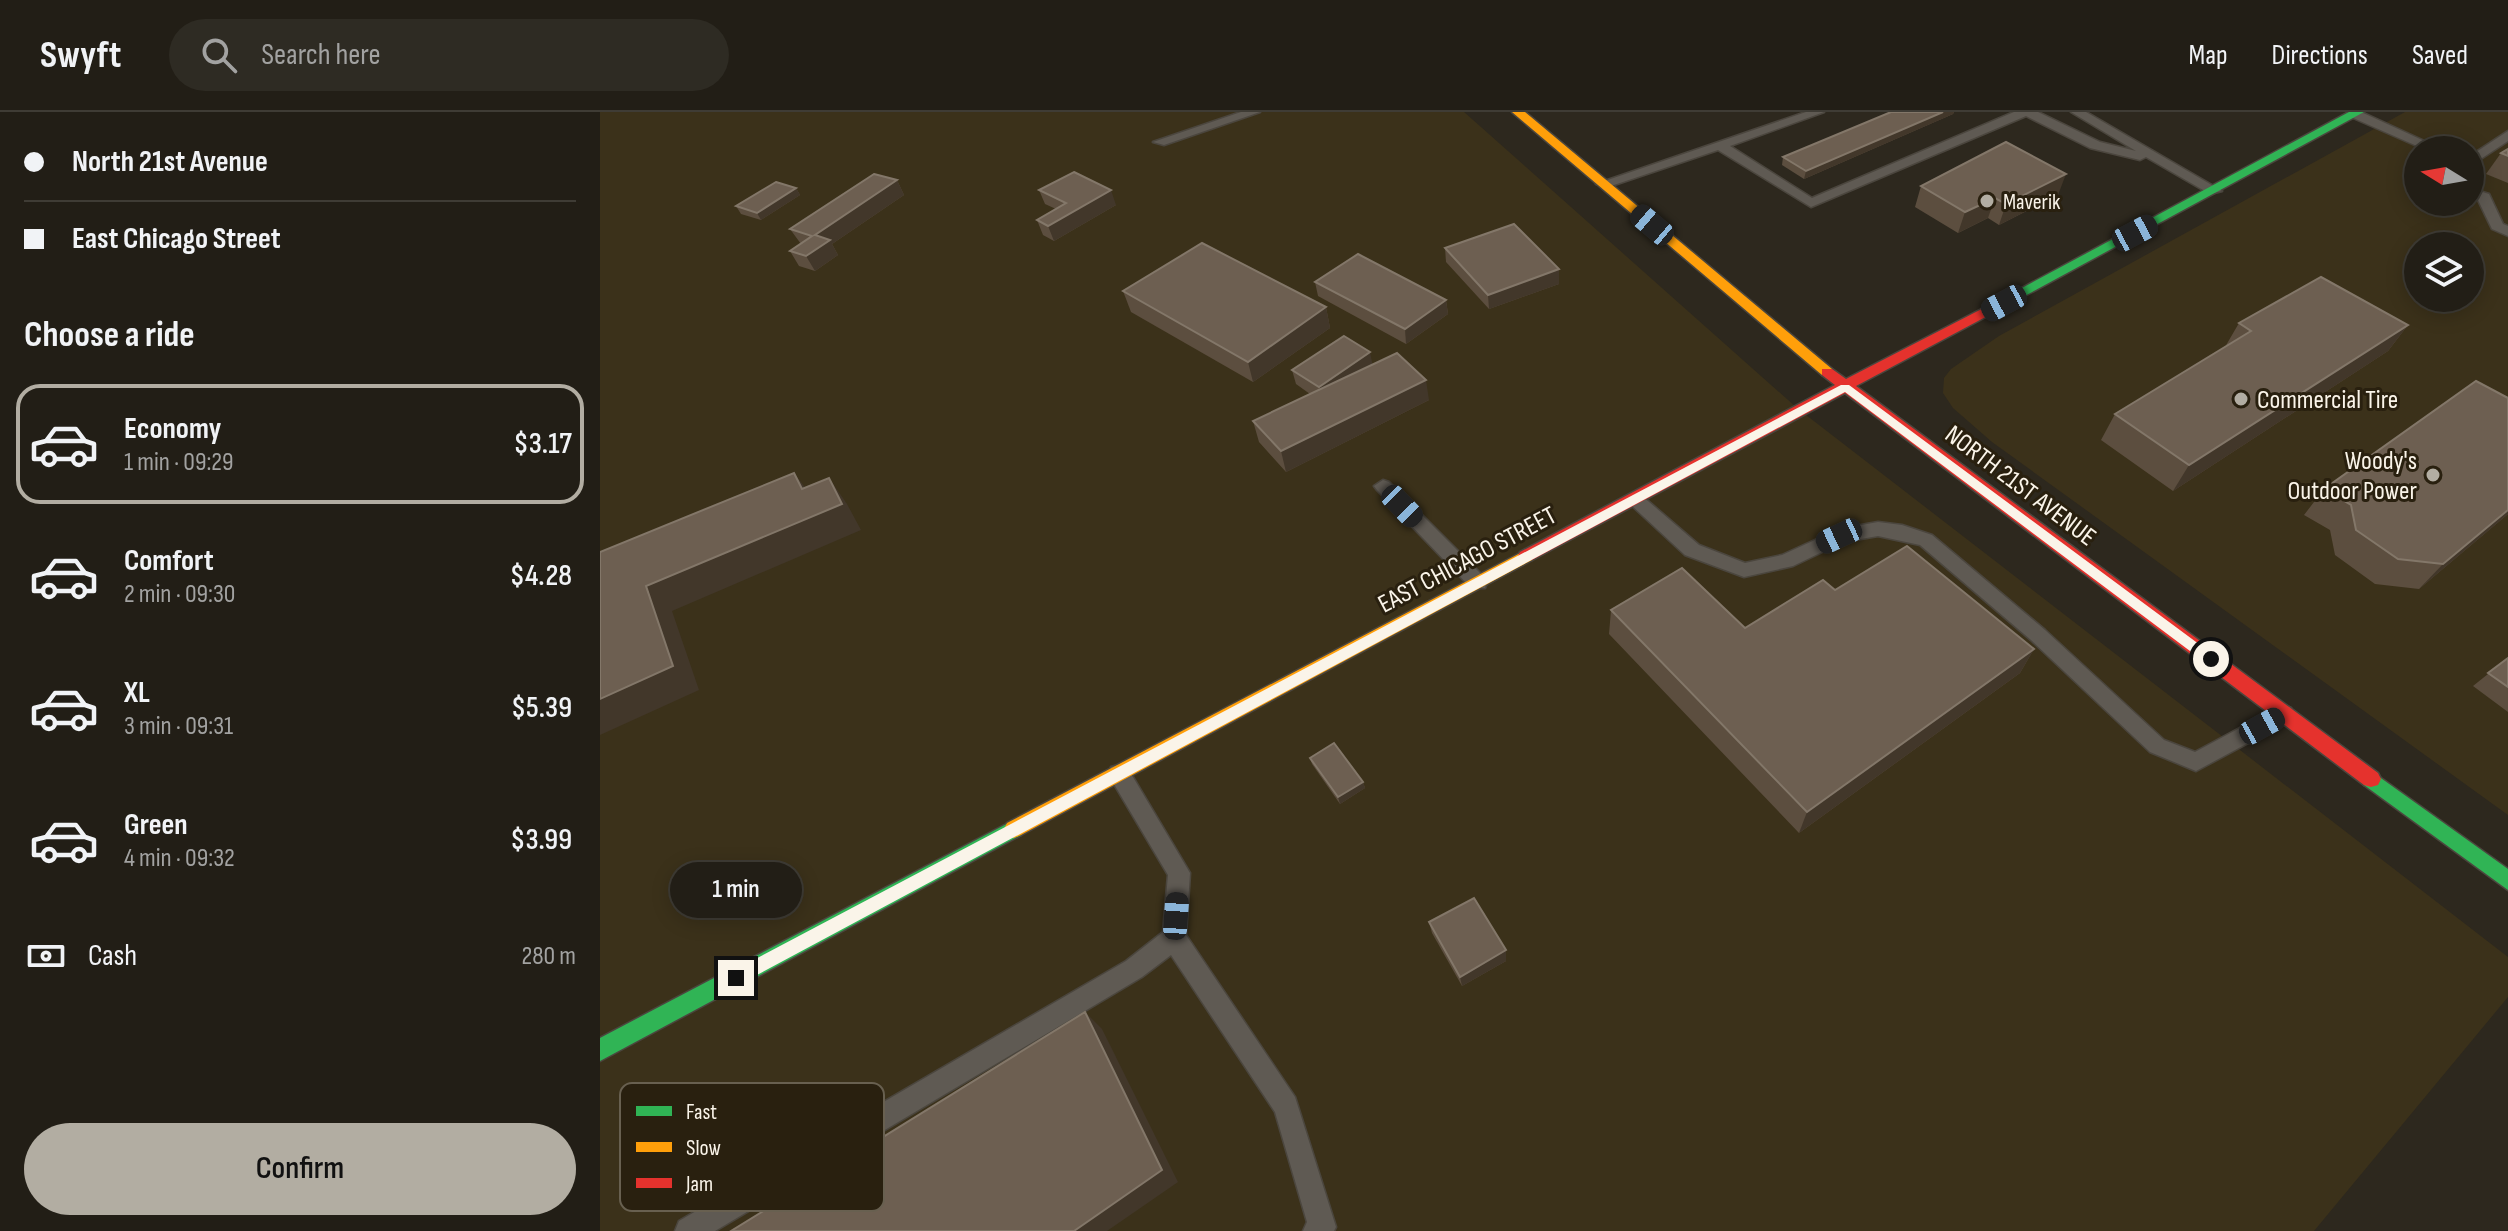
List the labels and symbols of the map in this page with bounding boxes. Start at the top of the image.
north arrow [2404,136,2484,216]
place label: Maverik [2003,189,2061,216]
marker: Maverik [1978,192,1996,210]
car [1626,200,1678,250]
car [2108,211,2162,255]
car [1977,281,2031,325]
place label: Commercial Tire [2257,385,2398,416]
marker: Commercial Tire [2232,390,2250,408]
street label: NORTH 21ST AVENUE [1939,419,2102,553]
place label: Woody's Outdoor Power [2288,446,2418,507]
marker: Woody's Outdoor Power [2424,466,2442,484]
car [1377,480,1427,532]
street label: EAST CHICAGO STREET [1373,500,1562,620]
car [1812,515,1866,557]
route start [2193,641,2229,677]
car [2235,704,2289,748]
callout: 1 min [670,862,802,918]
car [1162,891,1190,941]
route end [718,960,754,996]
legend [620,1083,884,1211]
text: Fast [686,1099,717,1126]
text: Slow [686,1135,721,1162]
text: Jam [685,1171,713,1198]

